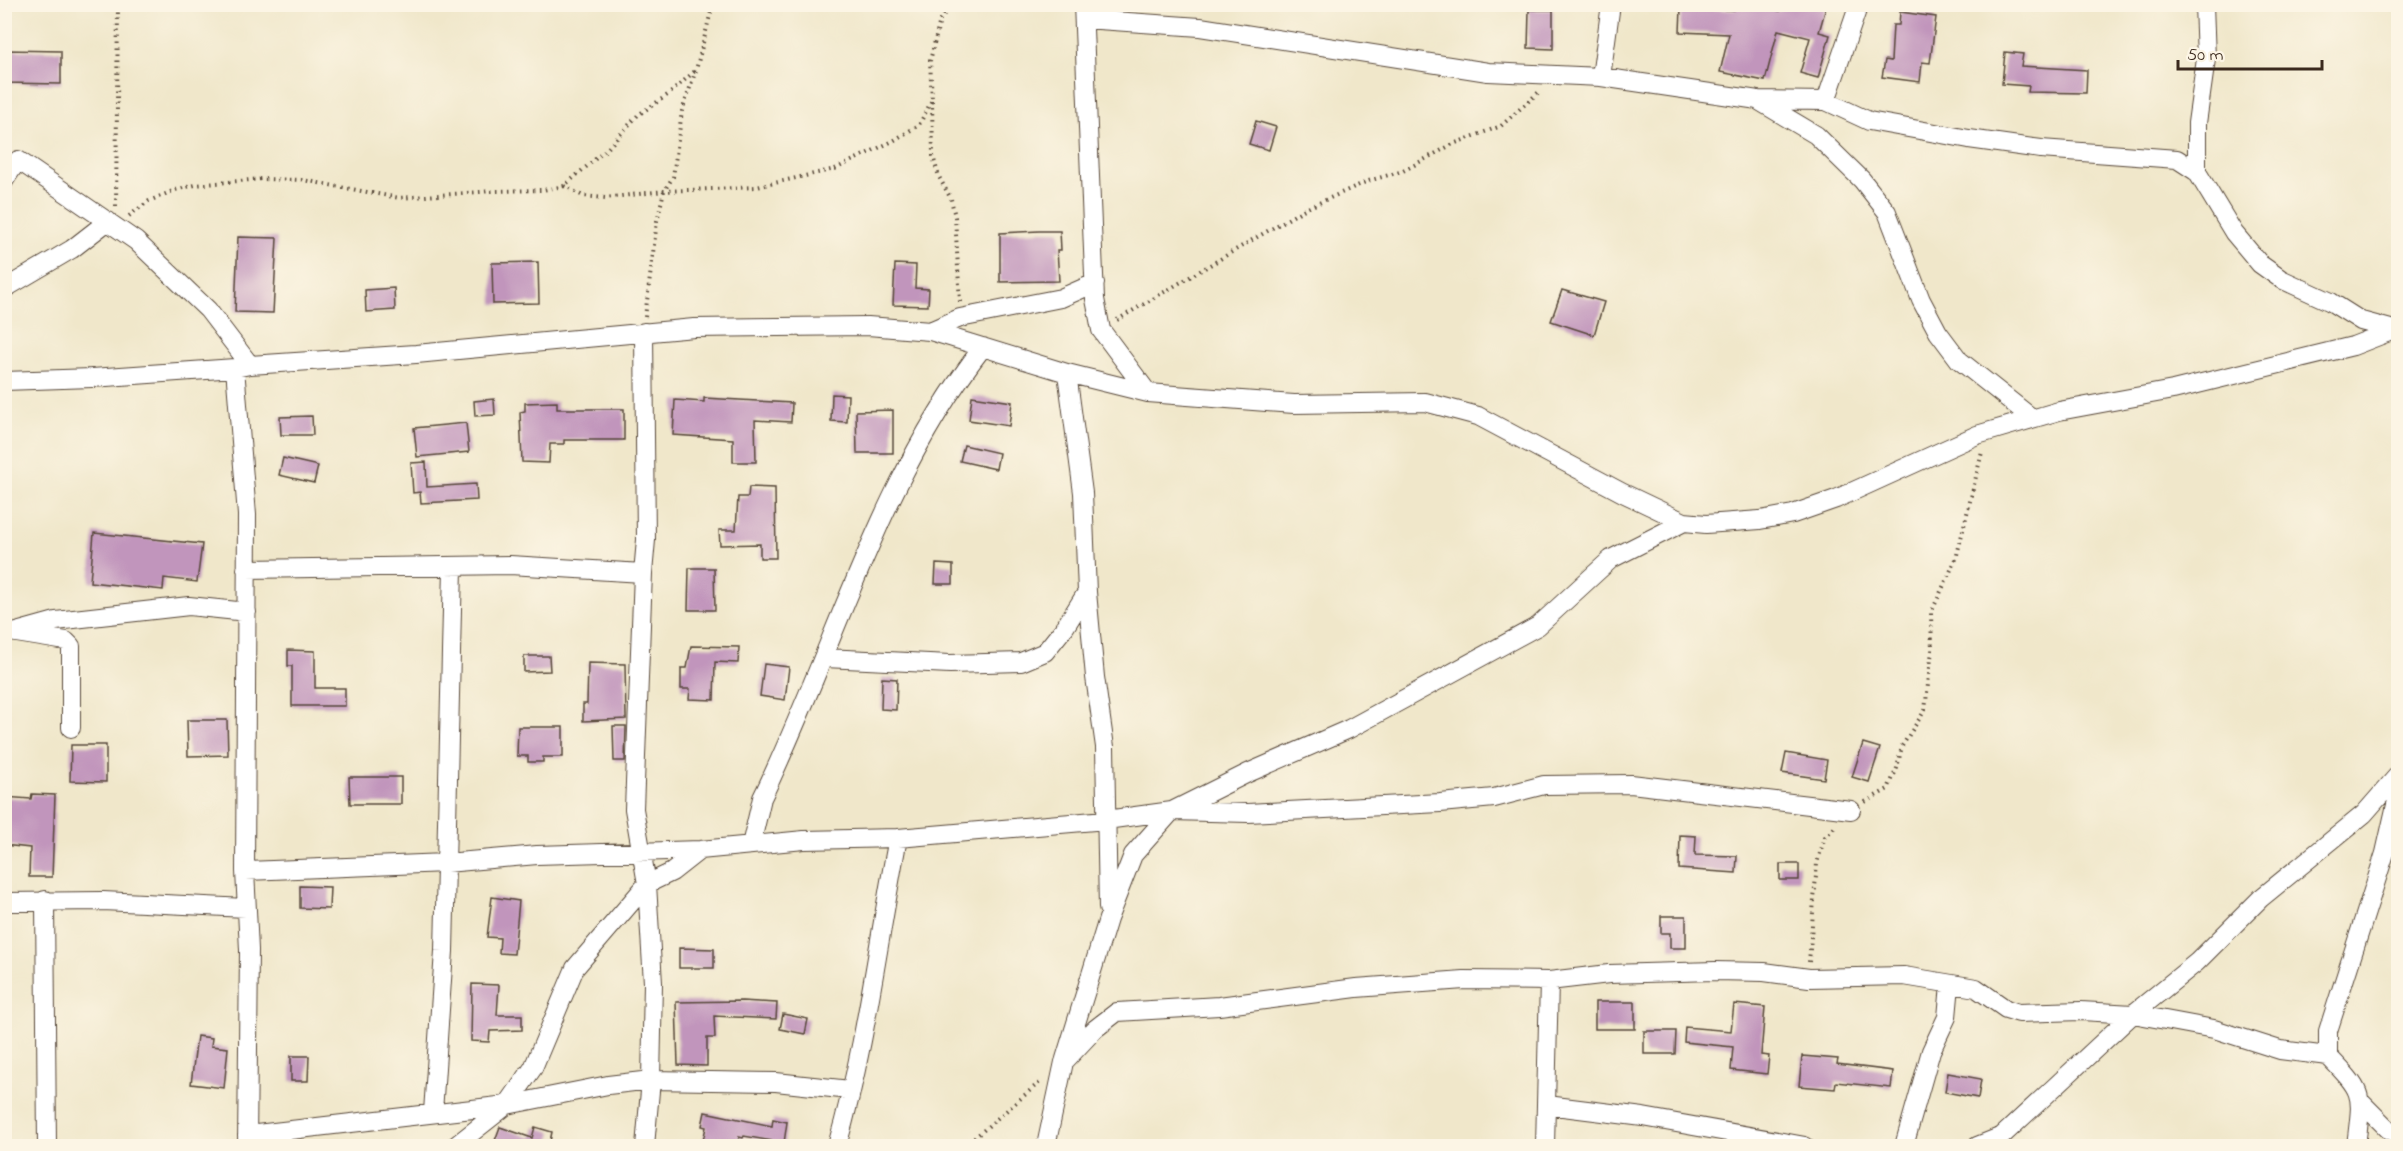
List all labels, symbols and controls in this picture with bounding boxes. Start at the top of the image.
scale bar [2178,33,2322,71]
text: 50 m [2187,43,2224,69]

